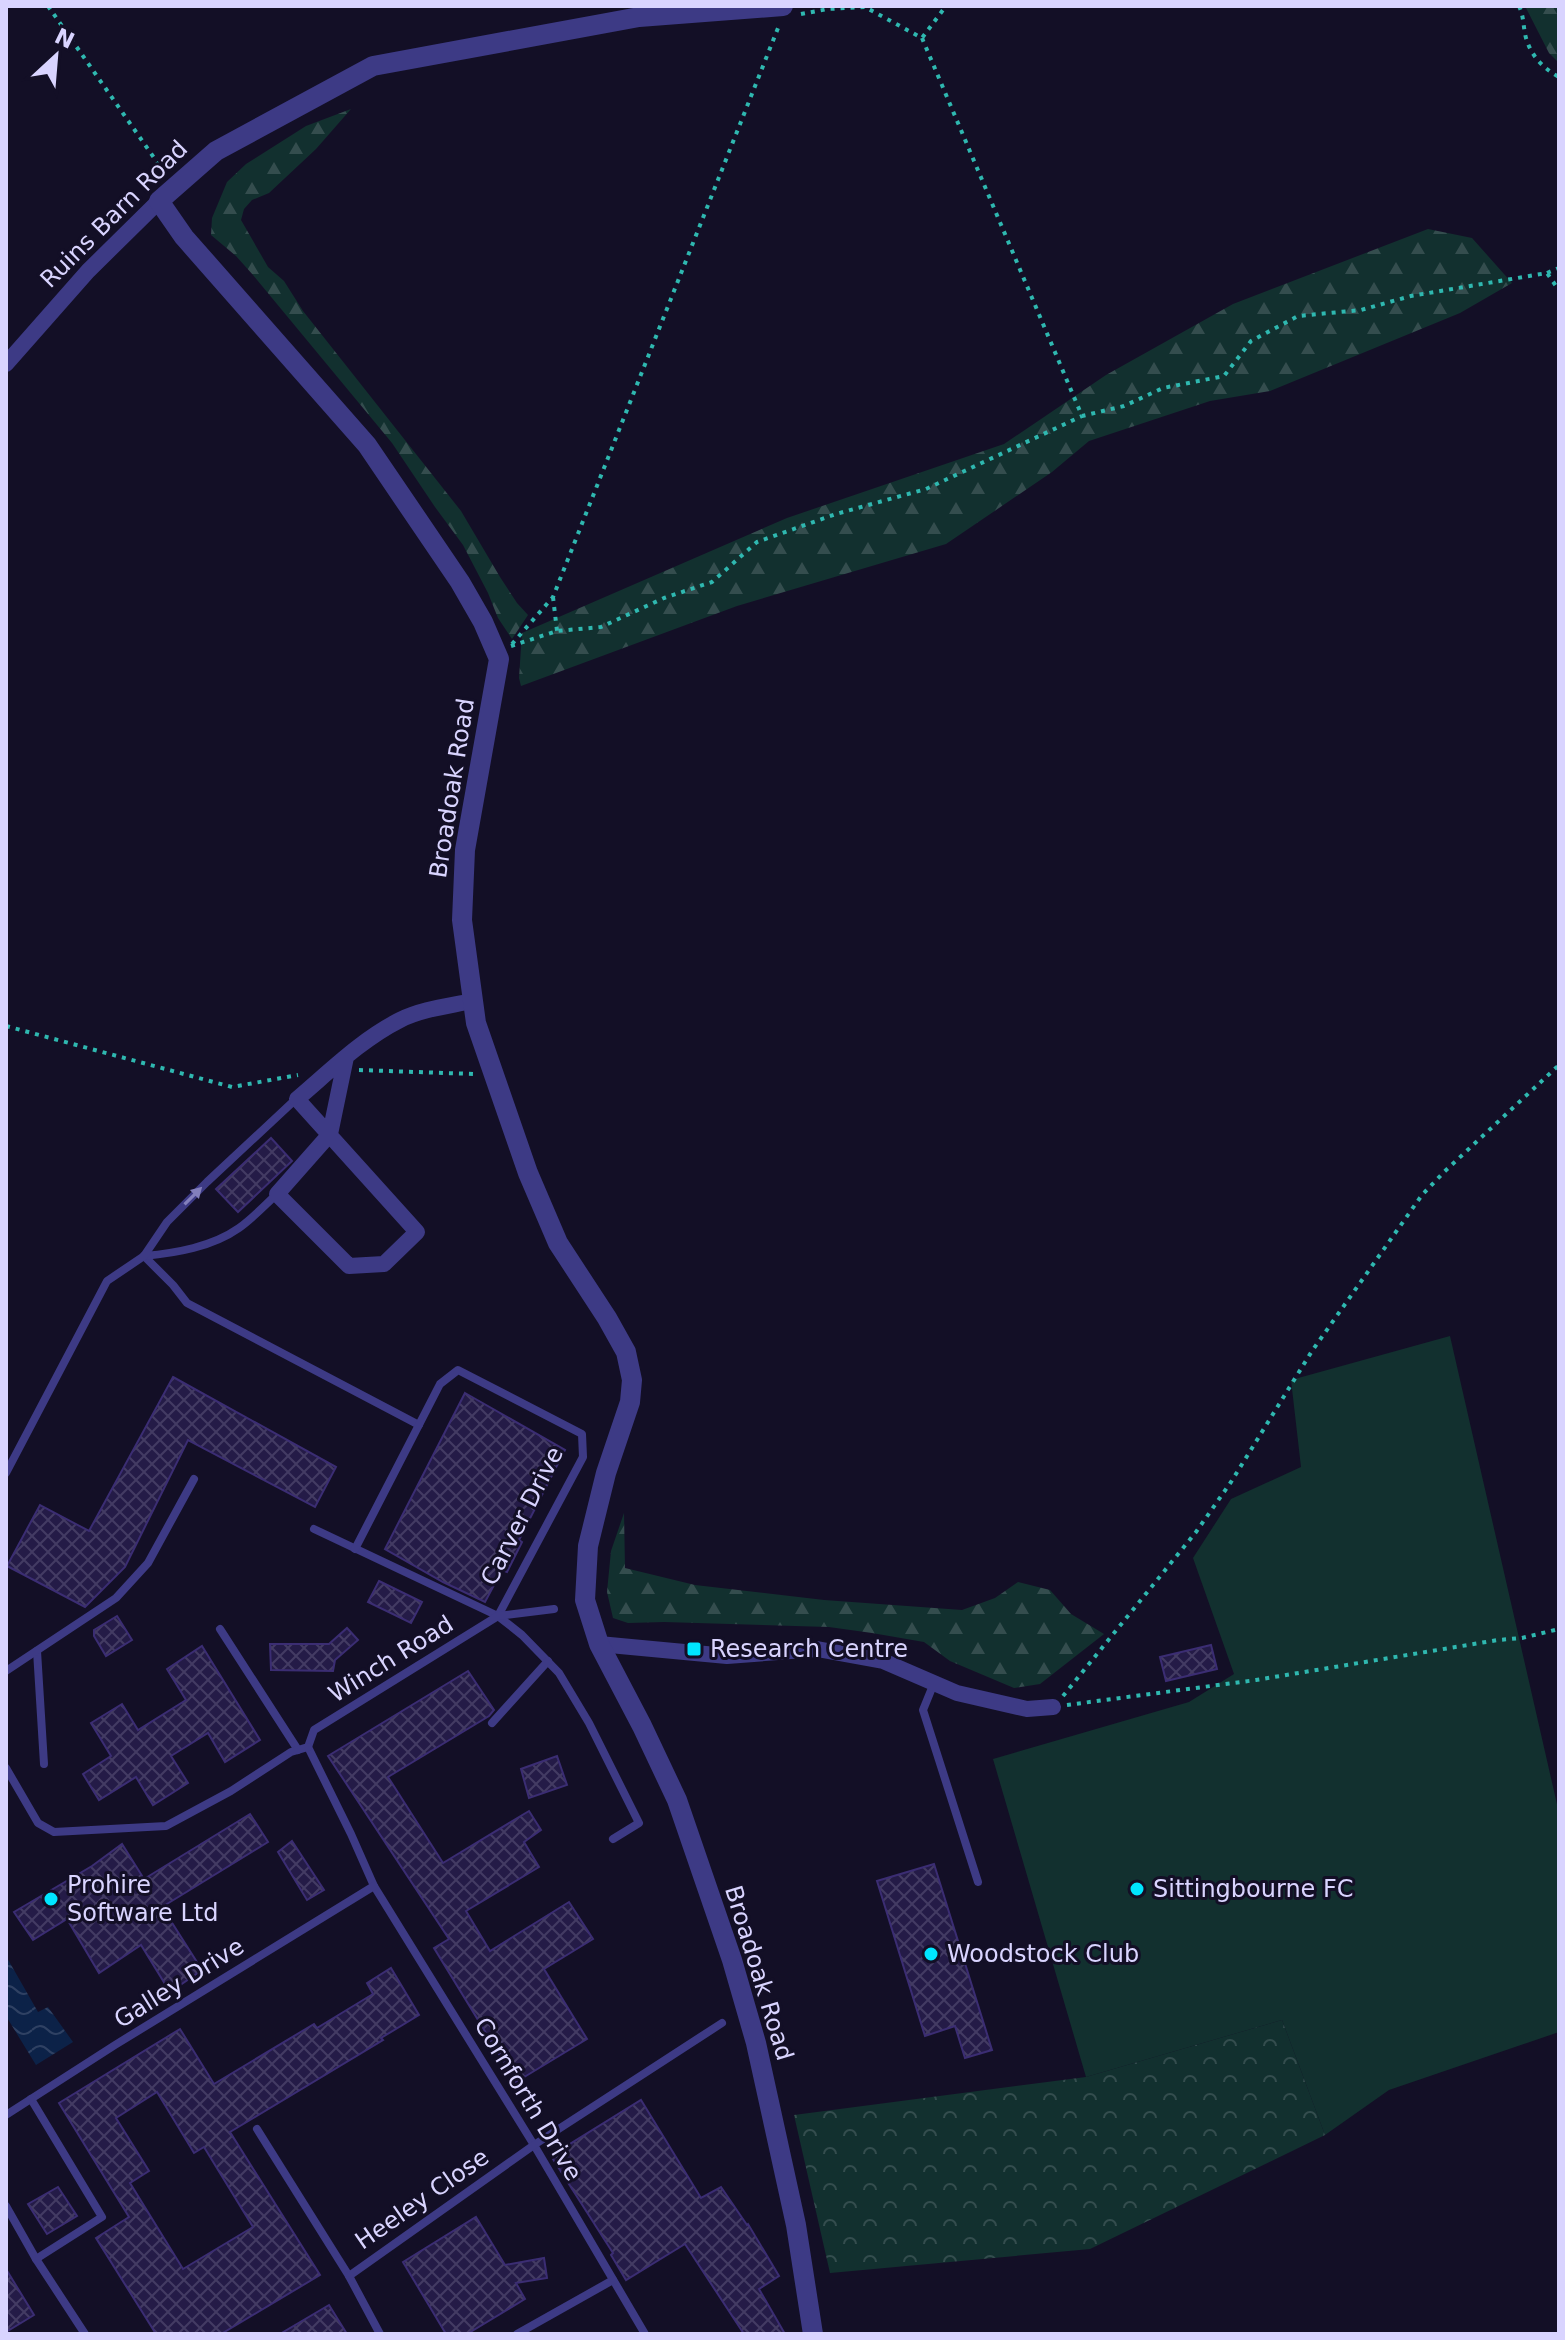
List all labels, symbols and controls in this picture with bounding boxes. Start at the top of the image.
north arrow [16,16,96,96]
text: N [51,23,78,54]
street label: Ruins Barn Road [35,135,193,293]
street label: Broadoak Road [424,696,480,880]
one-way arrow [183,1187,202,1206]
street label: Carver Drive [475,1442,569,1590]
street label: Winch Road [324,1610,458,1708]
place label: Research Centre [710,1635,908,1663]
marker: Research Centre [685,1640,703,1658]
place label: Prohire Software Ltd [67,1871,218,1927]
place label: Sittingbourne FC [1153,1875,1354,1903]
marker: Sittingbourne FC [1128,1880,1146,1898]
street label: Broadoak Road [719,1882,799,2064]
marker: Prohire Software Ltd [42,1890,60,1908]
street label: Galley Drive [109,1932,249,2034]
place label: Woodstock Club [947,1940,1139,1968]
marker: Woodstock Club [922,1945,940,1963]
street label: Cornforth Drive [468,2012,588,2186]
street label: Heeley Close [350,2143,494,2255]

